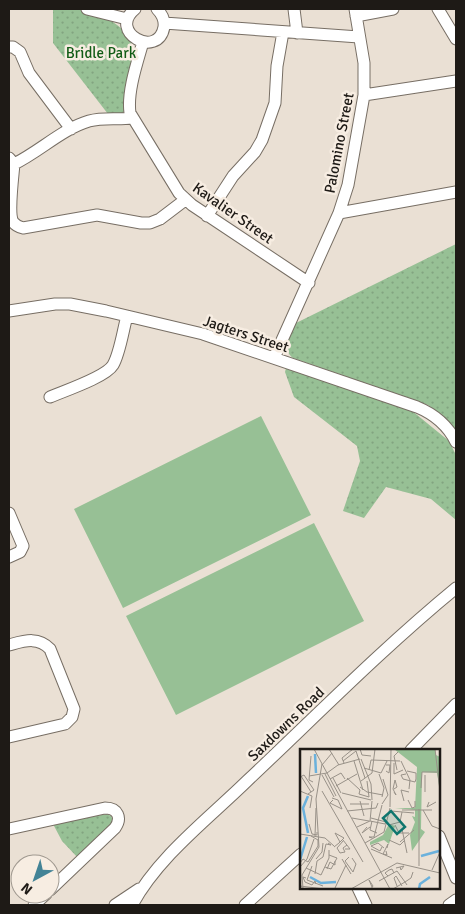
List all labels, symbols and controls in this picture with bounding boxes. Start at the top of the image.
park label: Bridle Park [66,44,137,62]
street label: Palomino Street [320,91,358,195]
street label: Kavalier Street [189,179,277,247]
street label: Jagters Street [201,312,291,356]
street label: Saxdowns Road [244,683,328,765]
inset map [300,749,440,889]
north arrow [10,854,60,904]
text: N [18,879,36,898]

